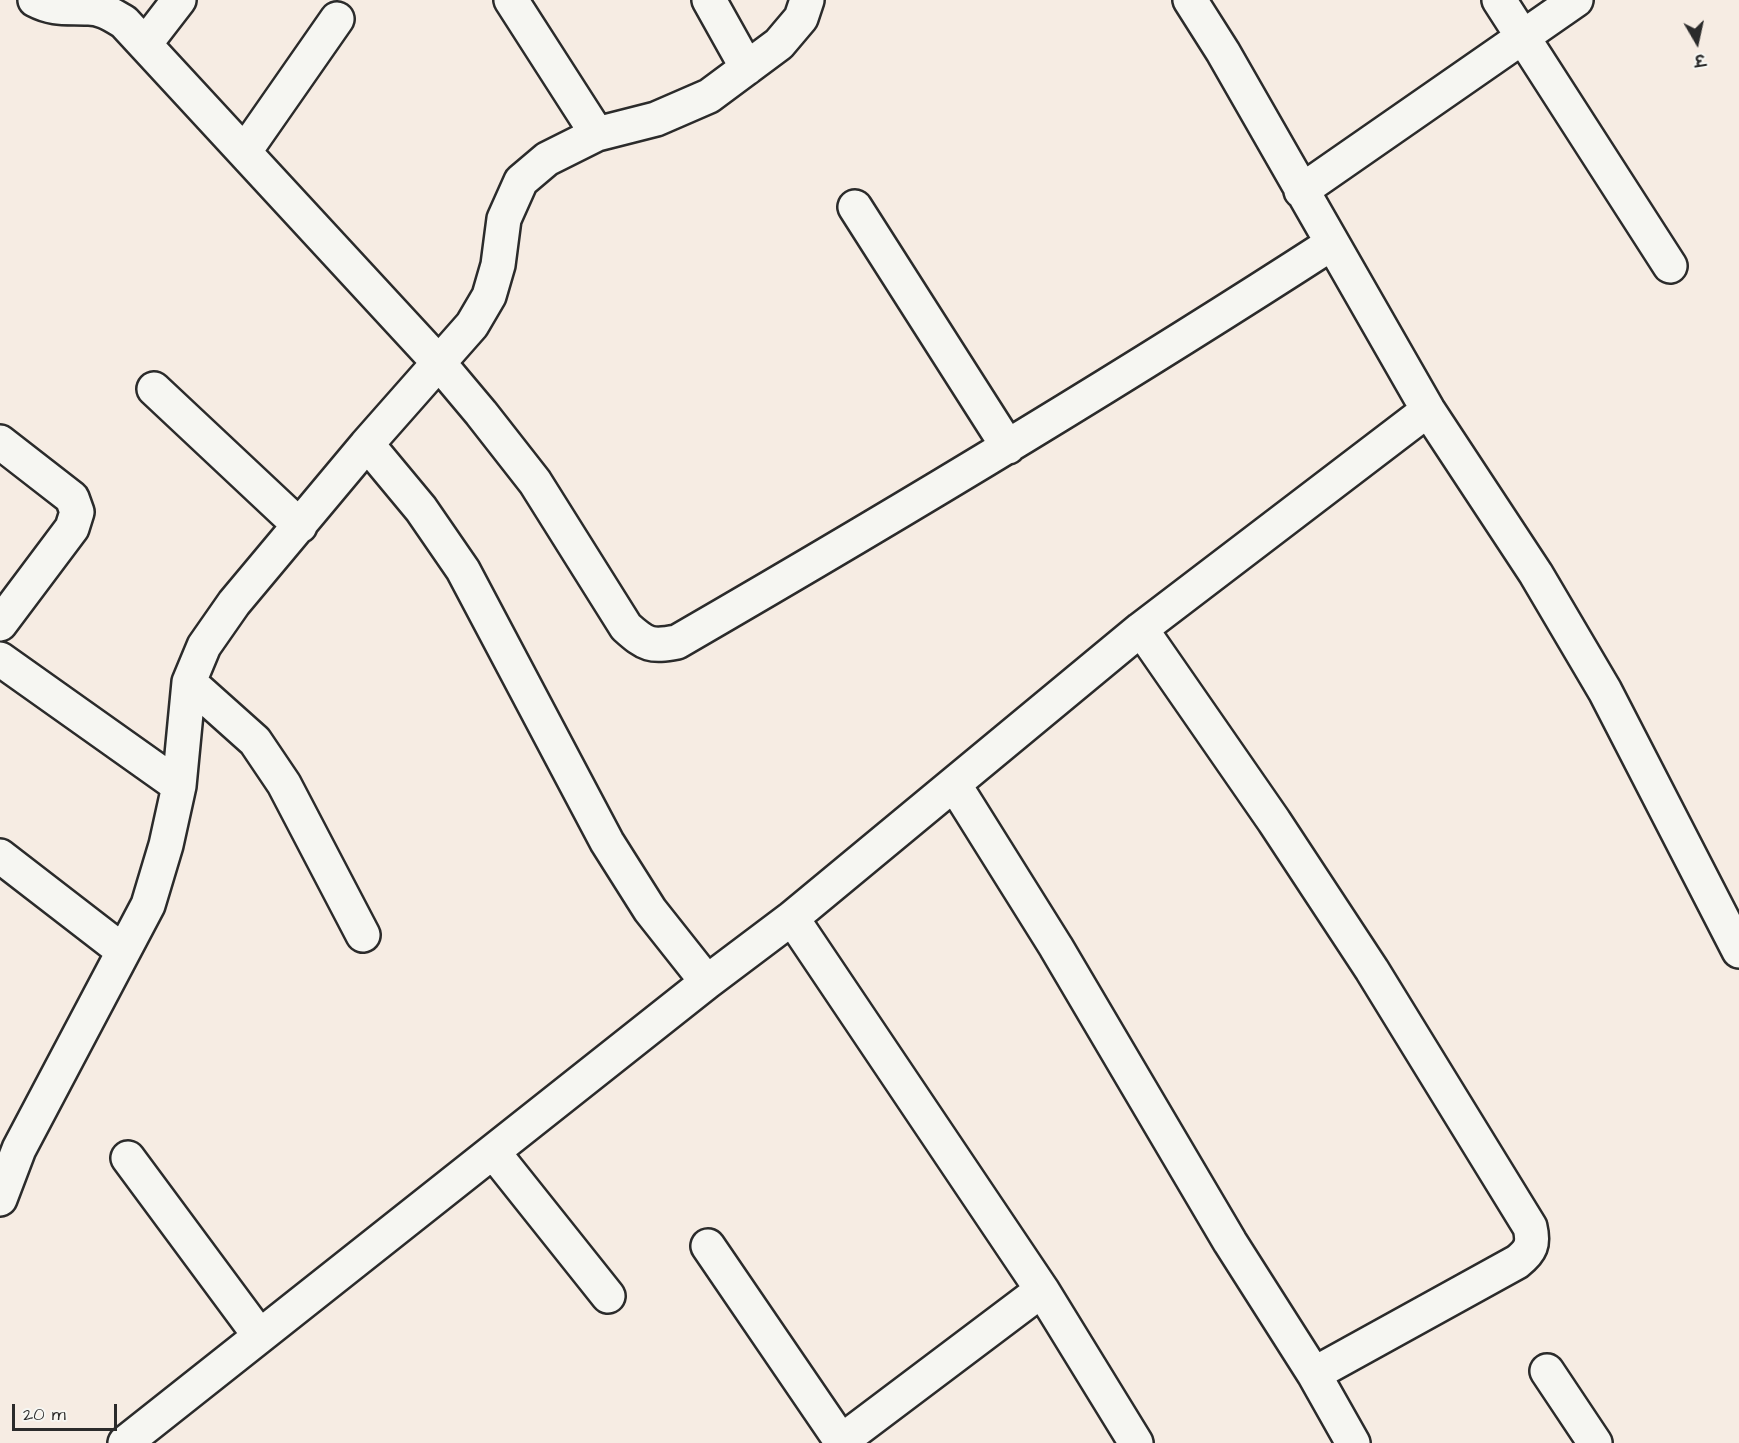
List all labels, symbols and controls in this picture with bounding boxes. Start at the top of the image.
north arrow [1667,12,1727,72]
text: उ [1693,48,1707,71]
scale bar [15,1392,120,1430]
text: 20 m [23,1402,66,1427]

